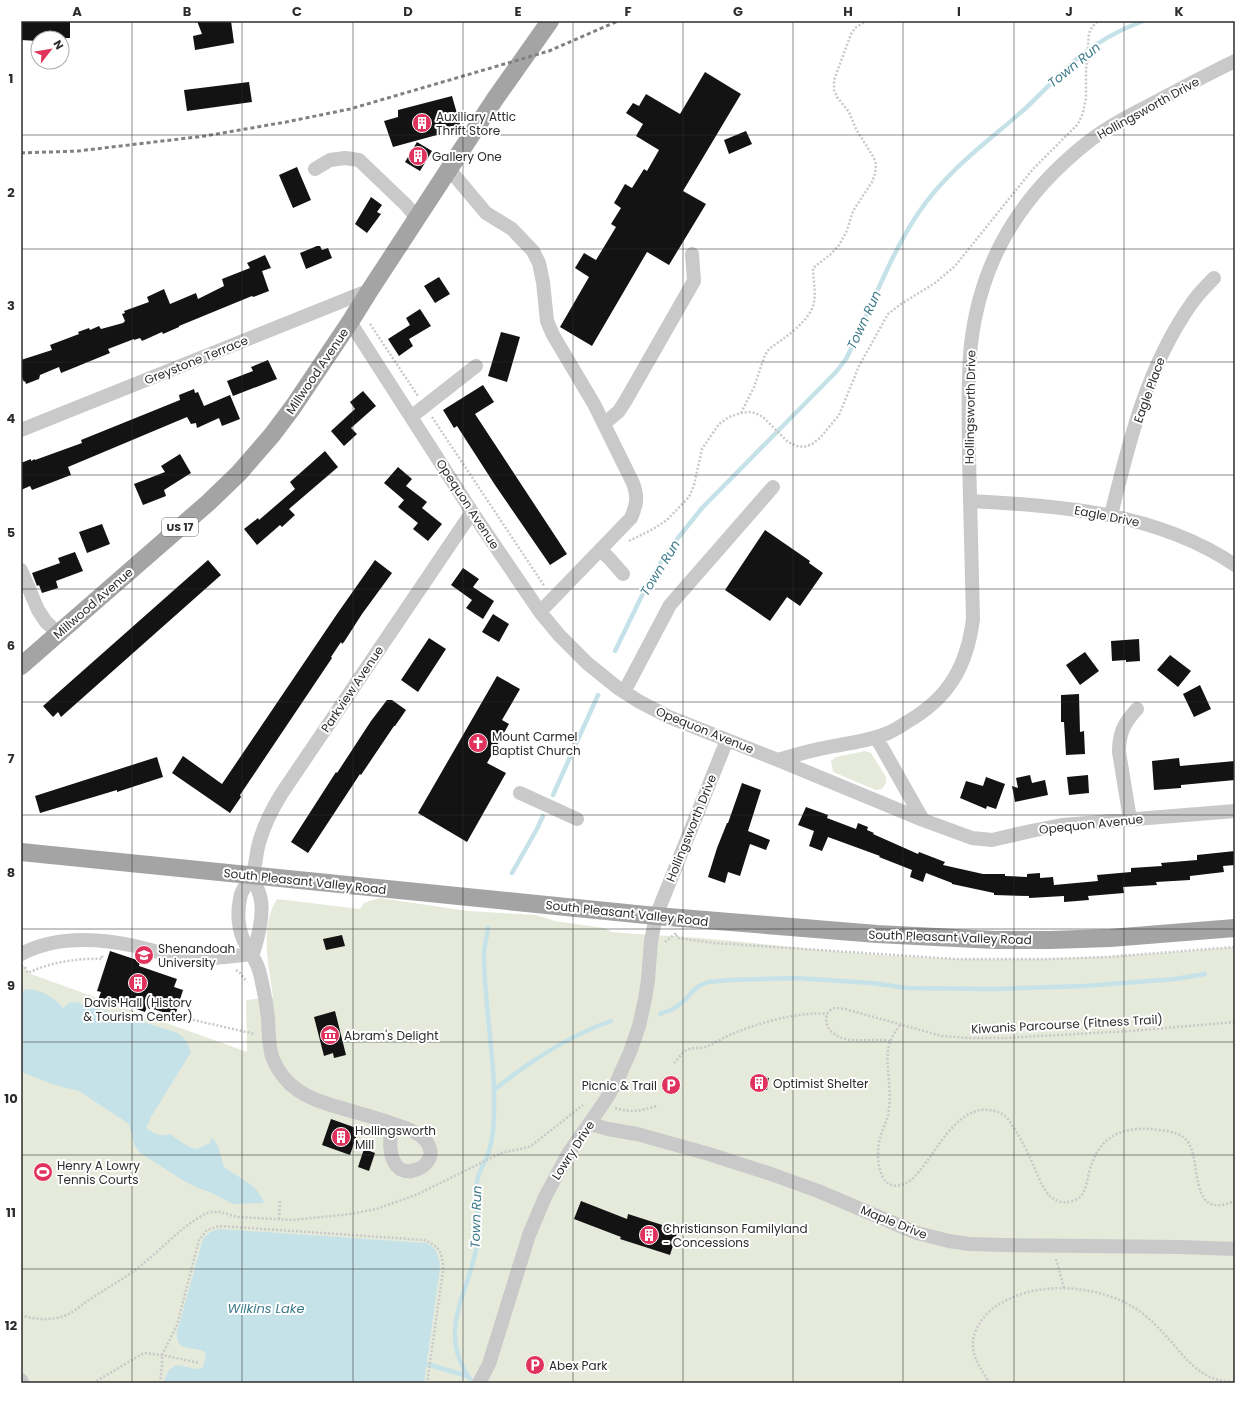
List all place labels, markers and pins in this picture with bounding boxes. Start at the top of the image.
place label: Auxiliary Attic Thrift Store [436,108,516,139]
building icon: Auxiliary Attic Thrift Store [411,112,433,134]
building icon: Gallery One [407,145,429,167]
place label: Gallery One [432,148,502,165]
place label: Mount Carmel Baptist Church [492,728,581,759]
church icon: Mount Carmel Baptist Church [467,732,489,754]
place label: Shenandoah University [158,940,235,971]
school or university icon: Shenandoah University [133,944,155,966]
building icon: Davis Hall (History & Tourism Center) [127,972,149,994]
place label: Davis Hall (History & Tourism Center) [83,994,193,1025]
museum icon: Abram's Delight [319,1024,341,1046]
place label: Abram's Delight [344,1027,439,1044]
building icon: Optimist Shelter [748,1072,770,1094]
parking icon: Picnic & Trail [660,1074,682,1096]
place label: Optimist Shelter [773,1075,869,1092]
place label: Picnic & Trail [582,1077,657,1094]
place label: Hollingsworth Mill [355,1122,436,1153]
building icon: Hollingsworth Mill [330,1126,352,1148]
place label: Henry A Lowry Tennis Courts [57,1157,140,1188]
sports icon: Henry A Lowry Tennis Courts [32,1161,54,1183]
place label: Christianson Familyland - Concessions [663,1220,808,1251]
building icon: Christianson Familyland - Concessions [638,1224,660,1246]
parking icon: Abex Park [524,1354,546,1376]
place label: Abex Park [549,1357,608,1374]

